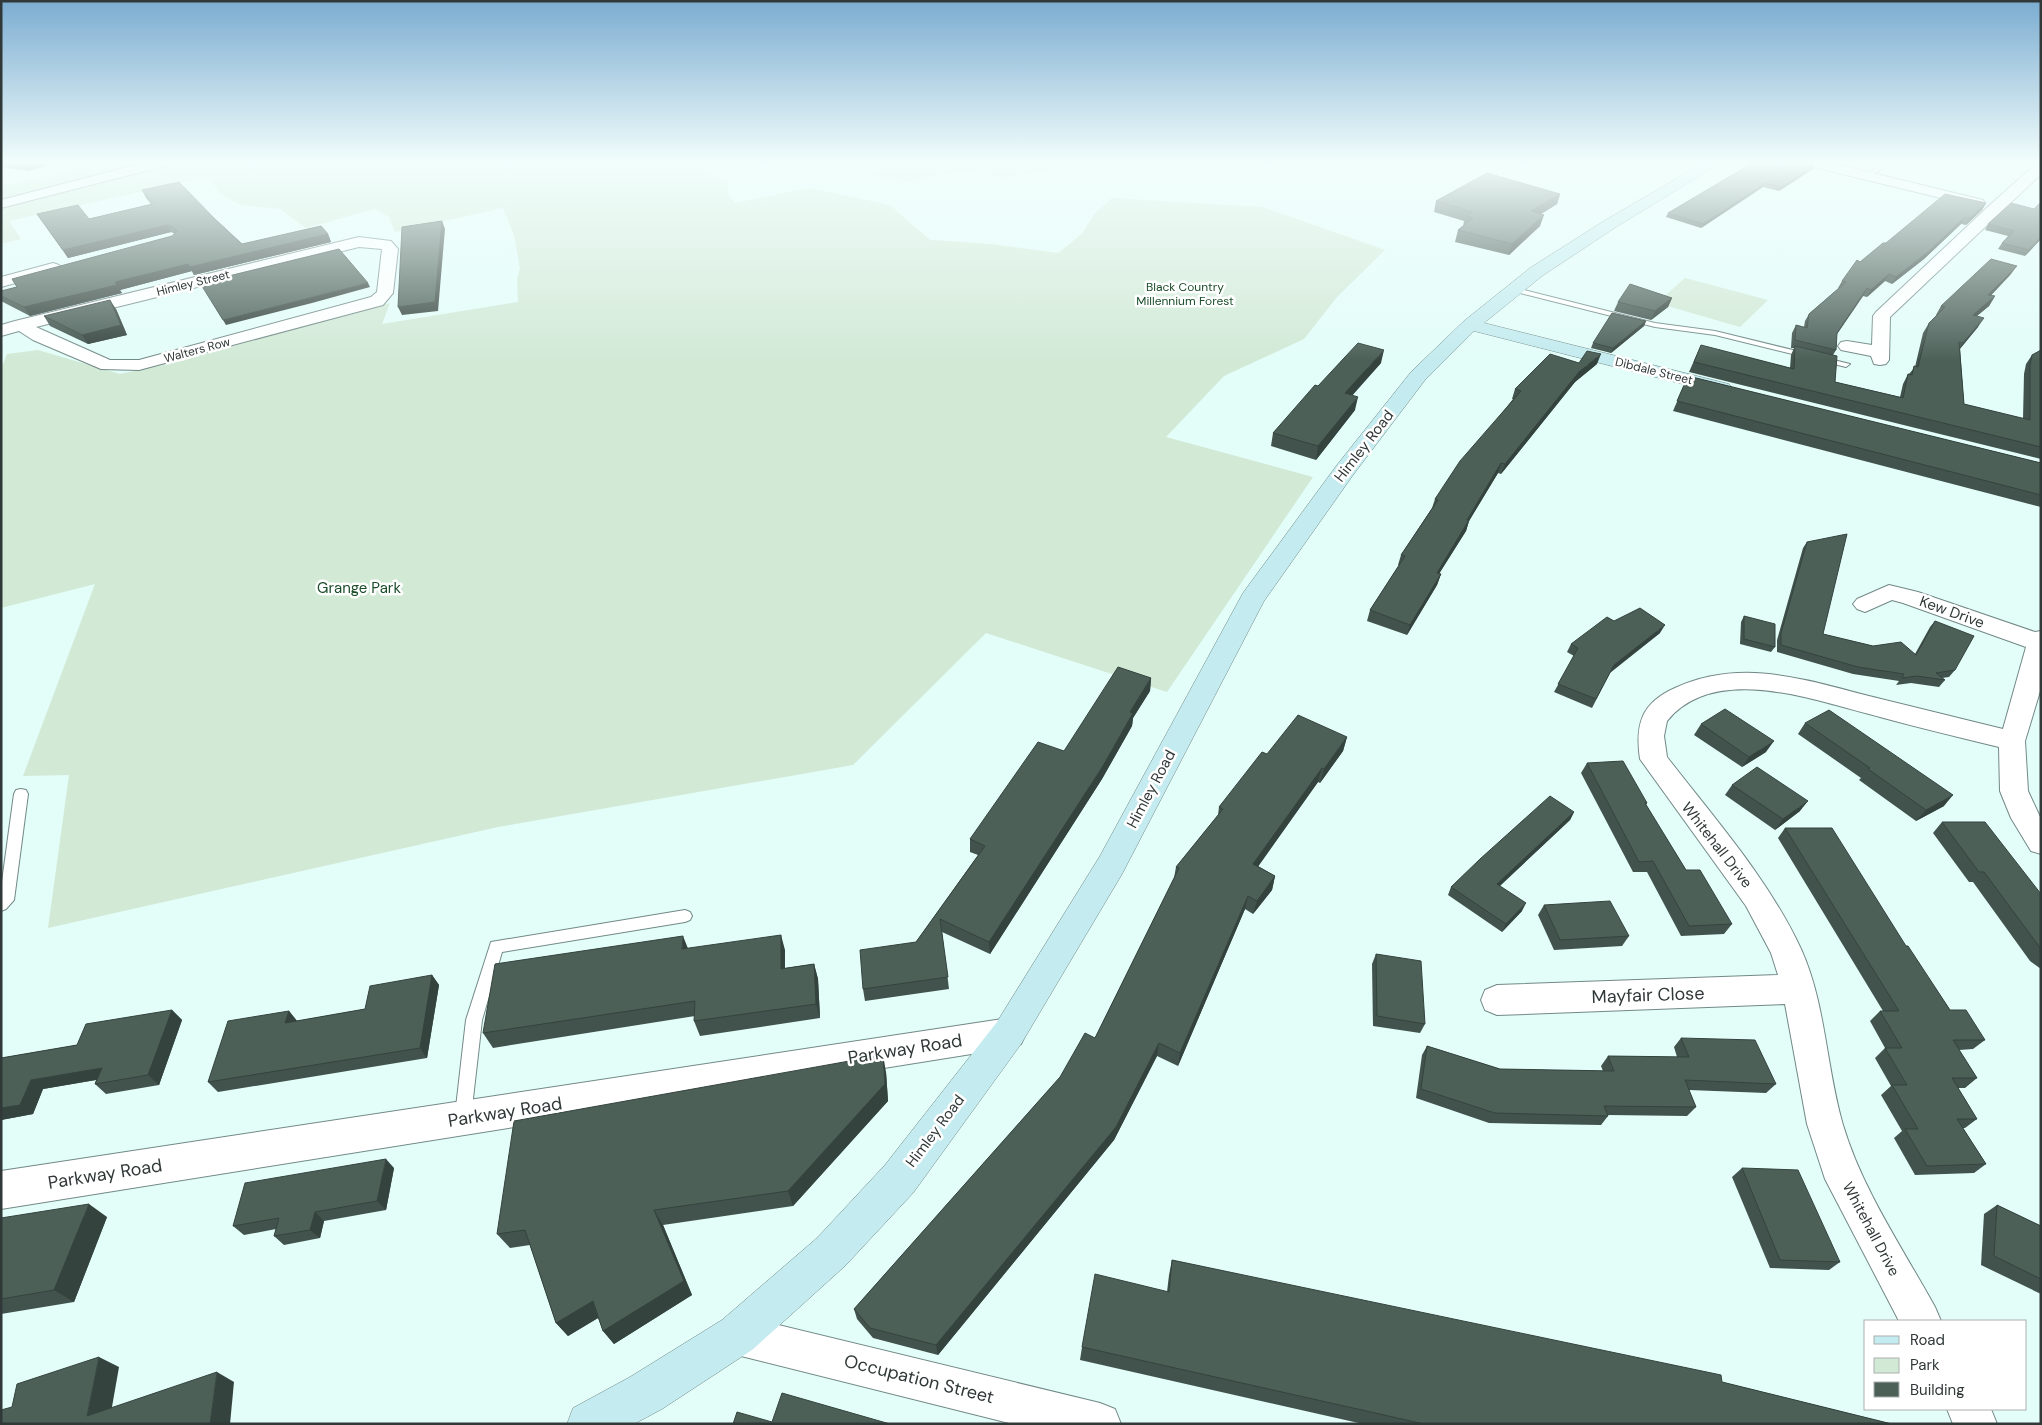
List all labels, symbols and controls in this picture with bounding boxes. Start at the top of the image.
street label: Himley Street [155,266,232,300]
park label: Black Country Millennium Forest [1136,279,1234,309]
street label: Walters Row [162,333,232,367]
street label: Dibdale Street [1614,354,1695,388]
street label: Himley Road [1330,406,1398,486]
park label: Grange Park [317,578,401,598]
street label: Kew Drive [1917,591,1987,633]
street label: Himley Road [1122,746,1180,832]
street label: Whitehall Drive [1677,798,1757,892]
street label: Mayfair Close [1591,981,1705,1009]
street label: Parkway Road [846,1028,964,1070]
street label: Parkway Road [446,1091,564,1133]
street label: Himley Road [901,1091,969,1171]
street label: Parkway Road [46,1153,164,1195]
street label: Whitehall Drive [1838,1178,1904,1280]
legend [1864,1320,2027,1410]
text: Road [1910,1330,1945,1350]
street label: Occupation Street [841,1349,997,1409]
text: Park [1910,1355,1940,1375]
text: Building [1910,1380,1965,1400]

